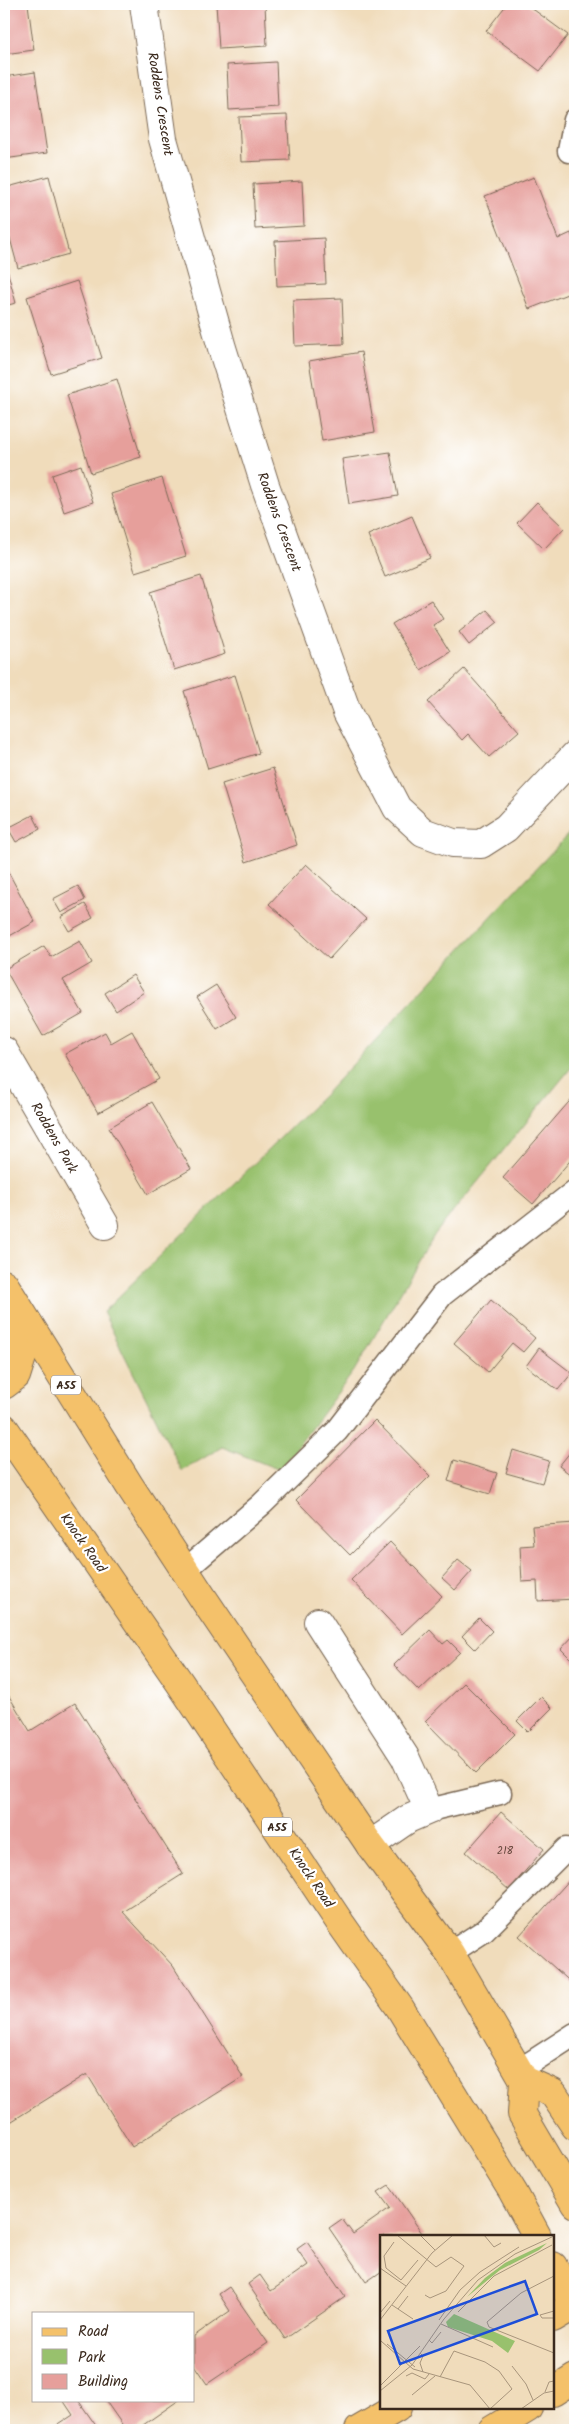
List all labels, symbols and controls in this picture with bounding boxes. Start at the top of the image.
street label: Roddens Crescent [141,51,179,158]
street label: Roddens Crescent [251,469,307,575]
street label: Roddens Park [25,1098,84,1178]
road number: A55 [51,1376,81,1394]
street label: Knock Road [54,1509,112,1578]
road number: A55 [262,1818,292,1836]
house number: 218 [497,1842,514,1860]
street label: Knock Road [283,1843,340,1913]
inset map [380,2235,554,2409]
legend [32,2312,195,2402]
text: Road [78,2320,109,2344]
text: Park [78,2346,106,2370]
text: Building [78,2370,128,2394]

